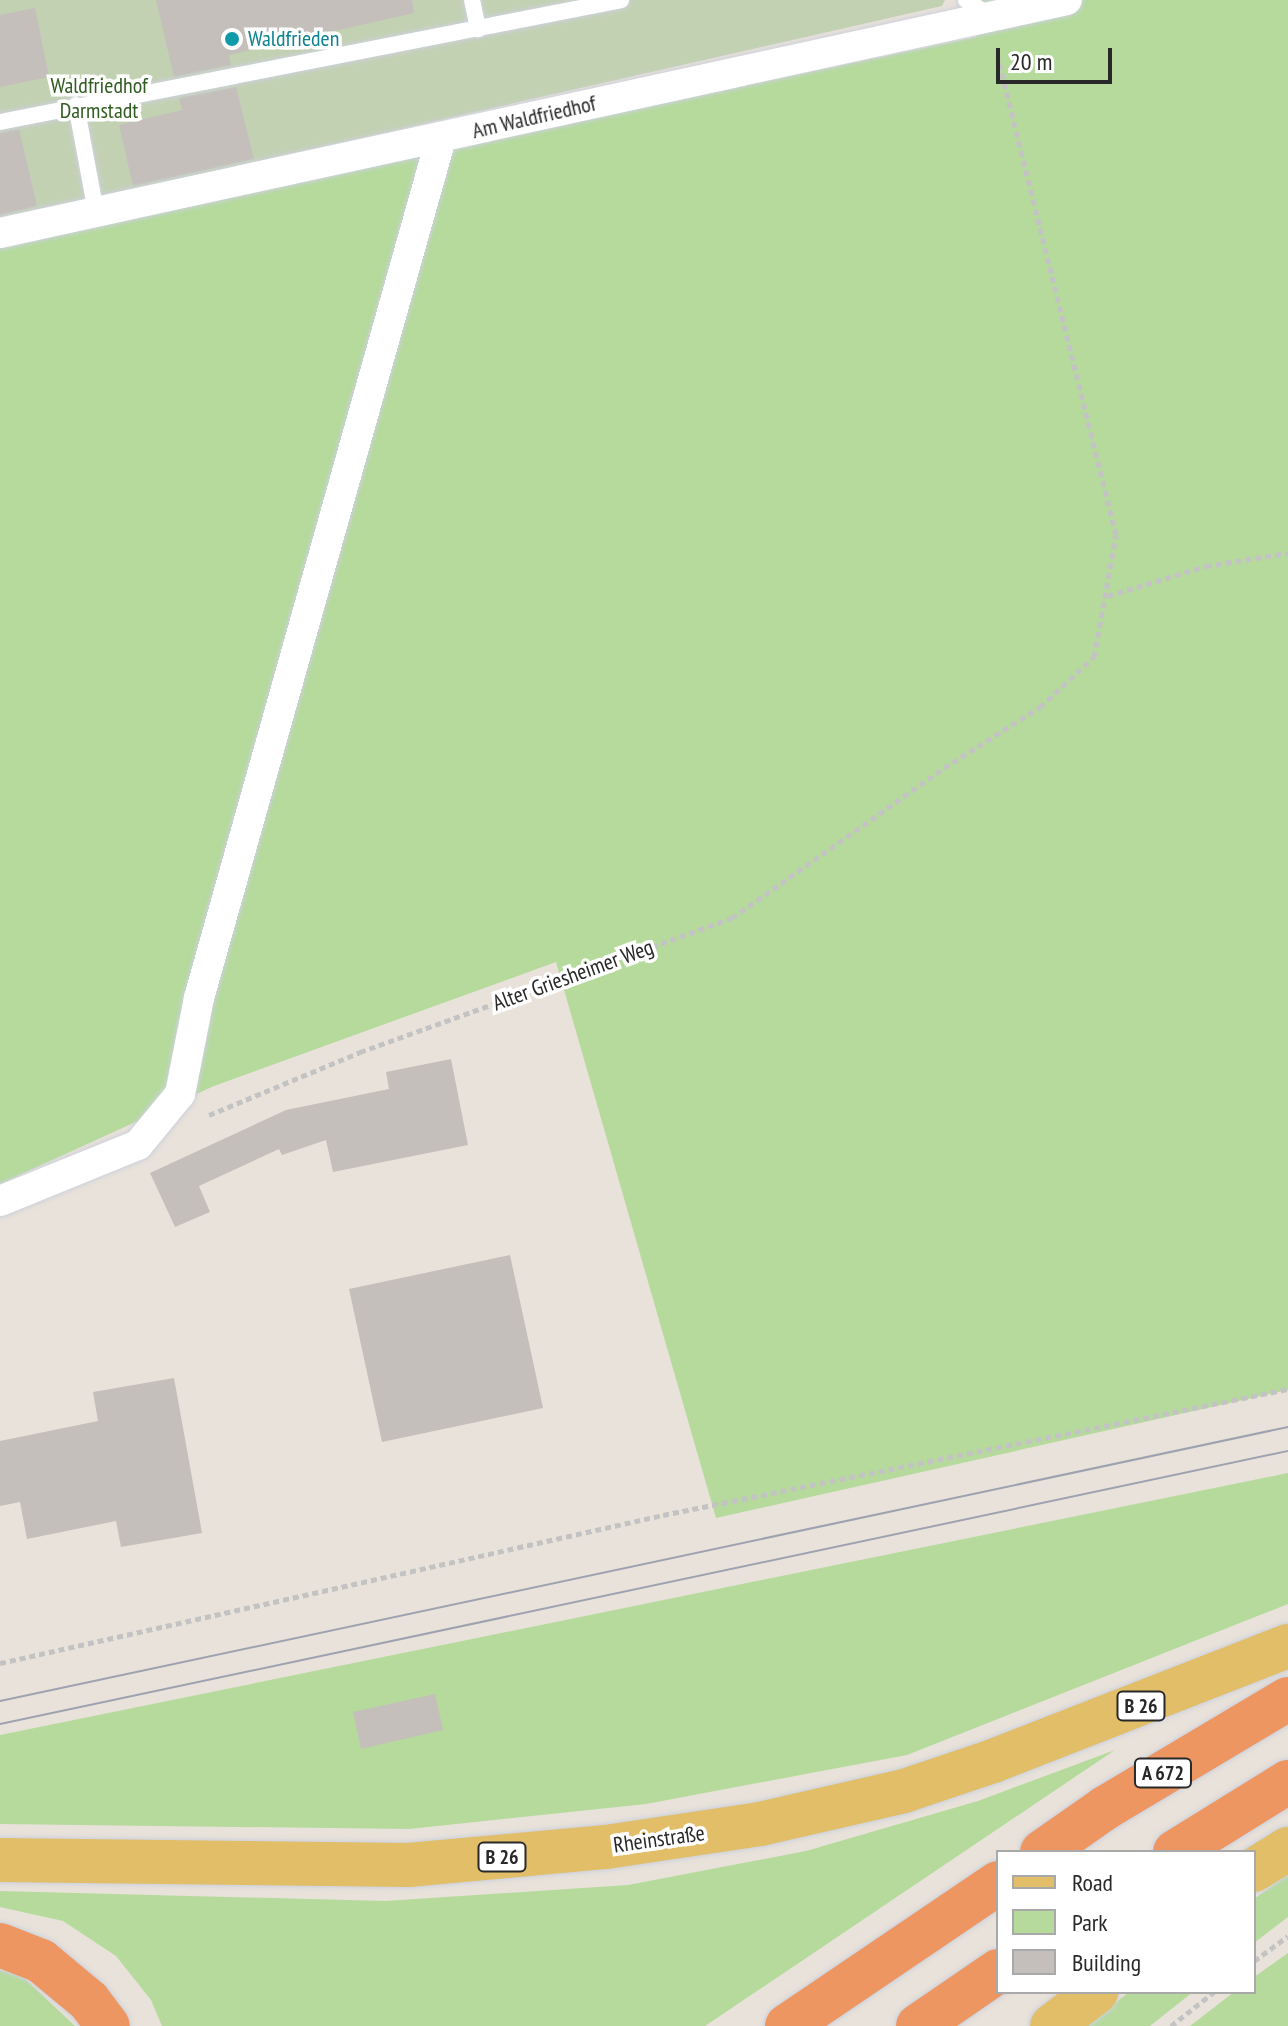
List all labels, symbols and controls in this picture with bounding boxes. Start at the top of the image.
place label: Waldfrieden [248,26,339,52]
marker: Waldfrieden [223,30,241,48]
scale bar [1000,32,1116,82]
text: 20 m [1010,46,1052,77]
park label: Waldfriedhof Darmstadt [50,72,148,124]
street label: Am Waldfriedhof [469,90,599,144]
street label: Alter Griesheimer Weg [489,934,657,1016]
road number: B 26 [1115,1690,1167,1722]
road number: A 672 [1133,1757,1193,1789]
street label: Rheinstraße [612,1820,706,1858]
road number: B 26 [476,1841,528,1873]
legend [996,1850,1256,1994]
text: Road [1072,1867,1113,1898]
text: Park [1072,1907,1108,1938]
text: Building [1072,1947,1141,1978]

